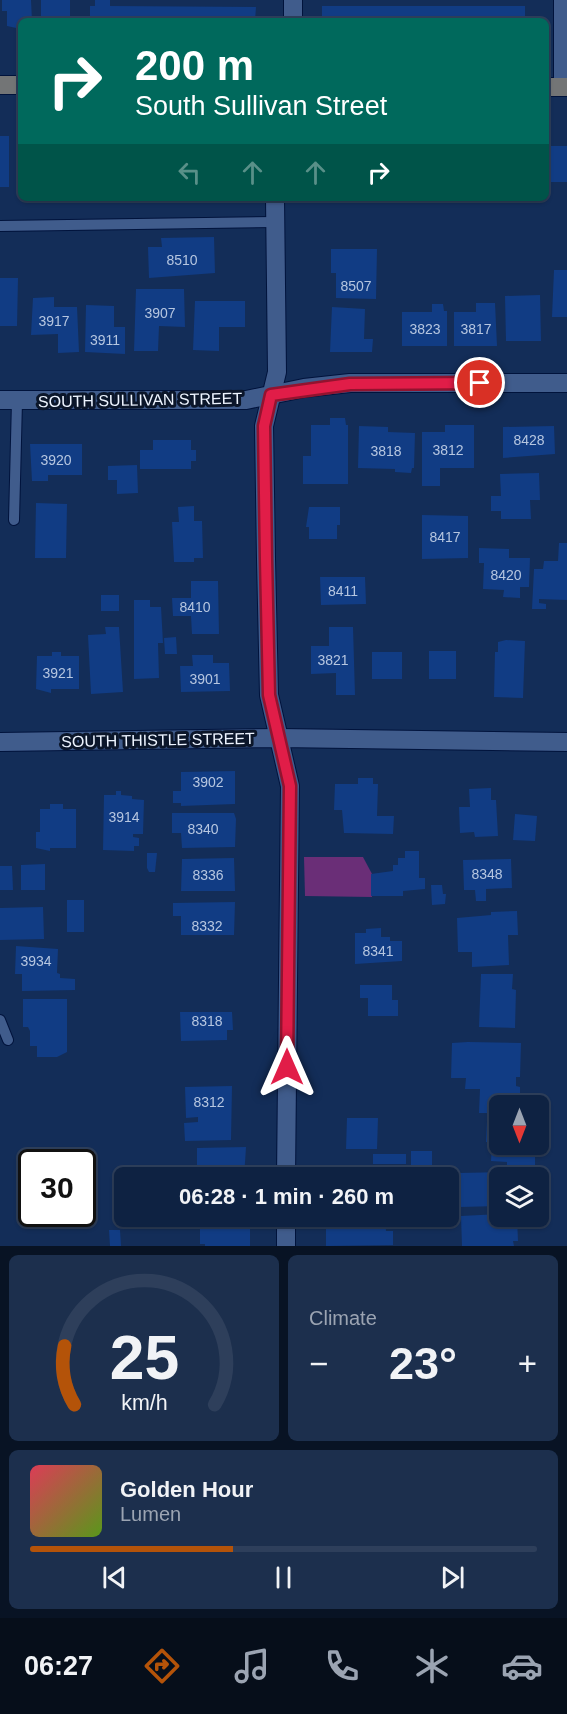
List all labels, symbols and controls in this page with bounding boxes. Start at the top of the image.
icon: right [36,42,114,120]
text: 200 m [135,42,254,89]
text: South Sullivan Street [135,91,387,121]
icon: left [173,156,206,189]
icon: ahead [236,156,269,189]
icon: ahead [299,156,332,189]
icon: right [362,156,395,189]
house number: 8510 [166,252,198,268]
house number: 8507 [340,278,372,294]
house number: 3907 [144,305,176,321]
house number: 3917 [38,313,70,329]
house number: 3823 [409,321,441,337]
house number: 3817 [460,321,492,337]
house number: 3911 [90,332,120,348]
pin [454,357,505,408]
icon: arrive [463,366,496,399]
street label: SOUTH SULLIVAN STREET [38,390,242,410]
house number: 8428 [513,432,545,448]
house number: 3812 [432,442,464,458]
house number: 3818 [370,443,402,459]
house number: 3920 [40,452,72,468]
house number: 8417 [429,529,461,545]
house number: 8420 [490,567,522,583]
house number: 8411 [328,583,358,599]
house number: 8410 [179,599,211,615]
house number: 3821 [317,652,349,668]
house number: 3921 [42,665,74,681]
house number: 3901 [189,671,221,687]
street label: SOUTH THISTLE STREET [61,730,255,750]
house number: 3902 [192,774,224,790]
house number: 3914 [108,809,140,825]
house number: 8340 [187,821,219,837]
house number: 8348 [471,866,503,882]
house number: 8336 [192,867,224,883]
house number: 8332 [191,918,223,934]
house number: 8341 [362,943,394,959]
house number: 3934 [20,953,52,969]
house number: 8318 [191,1013,223,1029]
position arrow [255,1035,319,1099]
house number: 8312 [193,1094,225,1110]
north arrow [489,1095,549,1155]
map controls [489,1095,549,1227]
speed limit sign: 30 [18,1149,96,1227]
button: layers [489,1167,549,1227]
text: 06:28 · 1 min · 260 m [179,1184,394,1209]
text: Climate [309,1307,377,1329]
text: 25 [109,1323,179,1392]
text: 23° [389,1338,457,1389]
text: − [309,1345,328,1382]
text: + [518,1345,537,1382]
text: km/h [121,1391,167,1415]
text: Golden Hour [120,1477,253,1502]
text: Lumen [120,1503,181,1525]
icon: previous [98,1561,131,1594]
icon: pause [267,1561,300,1594]
icon: next [436,1561,469,1594]
icon: directions [141,1645,183,1687]
icon: music [231,1645,273,1687]
icon: phone [321,1645,363,1687]
icon: climate [411,1645,453,1687]
icon: car [501,1645,543,1687]
text: 06:27 [24,1651,93,1681]

